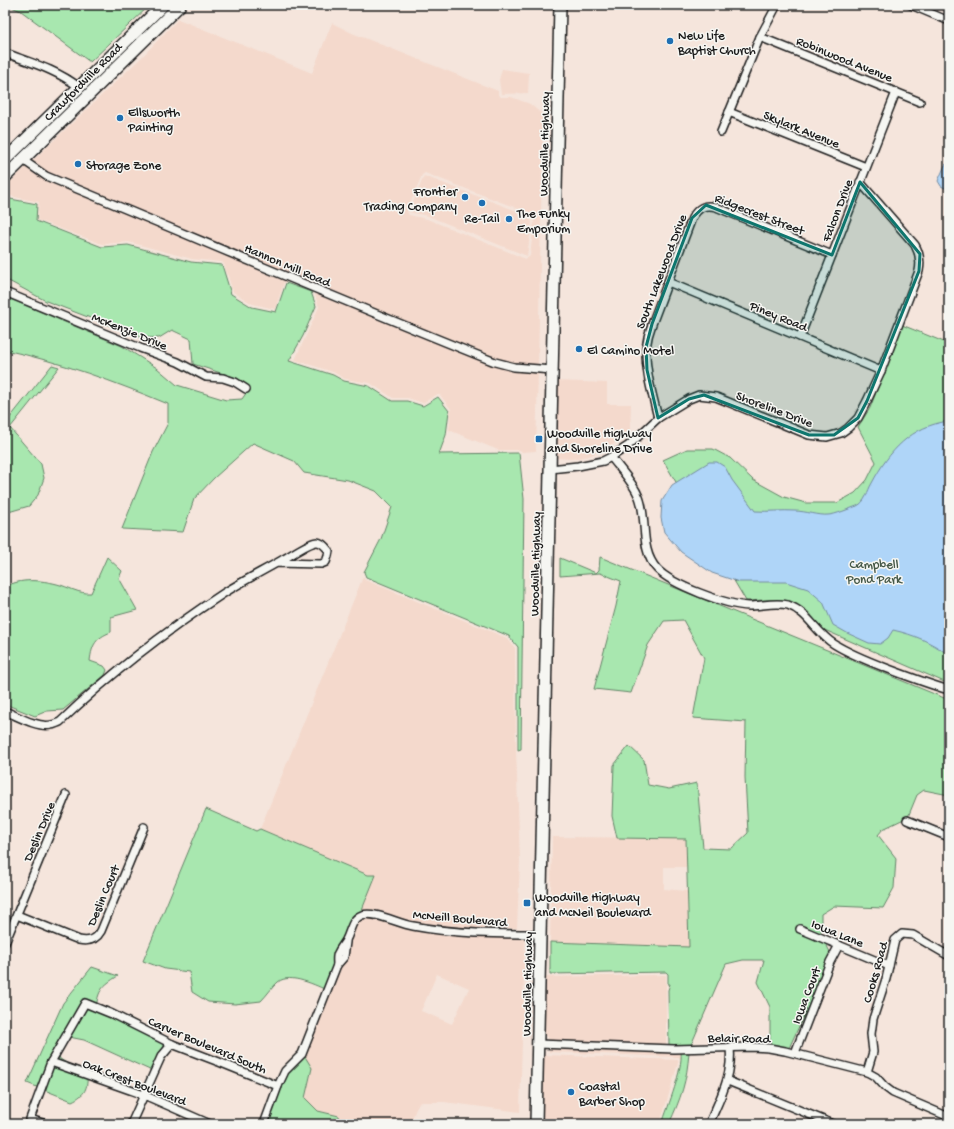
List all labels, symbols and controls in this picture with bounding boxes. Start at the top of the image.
place label: New Life Baptist Church [677,29,756,59]
street label: Robinwood Avenue [794,34,895,87]
marker: New Life Baptist Church [665,36,675,46]
street label: Crawfordville Road [42,40,127,125]
street label: Woodville Highway [537,91,554,196]
place label: Ellsworth Painting [127,106,180,136]
street label: Skylark Avenue [761,108,842,153]
marker: Ellsworth Painting [115,113,125,123]
marker: Storage Zone [73,159,83,169]
place label: Storage Zone [86,159,161,174]
street label: Falcon Drive [819,177,857,245]
place label: Frontier Trading Company [363,185,458,215]
street label: Ridgecrest Street [712,191,808,240]
marker: Frontier Trading Company [460,192,470,202]
marker: Re-Tail [477,198,487,208]
place label: The Funky Emporium [516,207,571,237]
place label: Re-Tail [464,212,500,227]
street label: South Lakewood Drive [634,212,691,331]
marker: The Funky Emporium [504,214,514,224]
street label: Hannon Mill Road [242,241,334,292]
street label: Piney Road [746,299,810,336]
street label: McKenzie Drive [89,310,169,354]
marker: El Camino Motel [574,344,584,354]
place label: El Camino Motel [587,344,674,359]
street label: Shoreline Drive [734,389,815,432]
place label: Woodville Highway and Shoreline Drive [547,427,652,457]
marker: Woodville Highway and Shoreline Drive [534,434,544,444]
street label: Woodville Highway [528,511,545,616]
park label: Campbell Pond Park [845,558,903,588]
street label: Deslin Drive [21,800,60,865]
street label: Deslin Court [84,862,125,930]
place label: Woodville Highway and McNeil Boulevard [535,891,652,921]
marker: Woodville Highway and McNeil Boulevard [522,898,532,908]
street label: McNeill Boulevard [412,908,509,931]
street label: Iowa Lane [809,917,866,952]
street label: Woodville Highway [520,931,537,1036]
street label: Cooks Road [861,939,893,1005]
street label: Iowa Court [790,964,826,1027]
street label: Carver Boulevard South [145,1014,269,1078]
street label: Belair Road [707,1031,772,1048]
street label: Oak Crest Boulevard [80,1057,189,1110]
place label: Coastal Barber Shop [578,1080,645,1110]
marker: Coastal Barber Shop [566,1087,576,1097]

